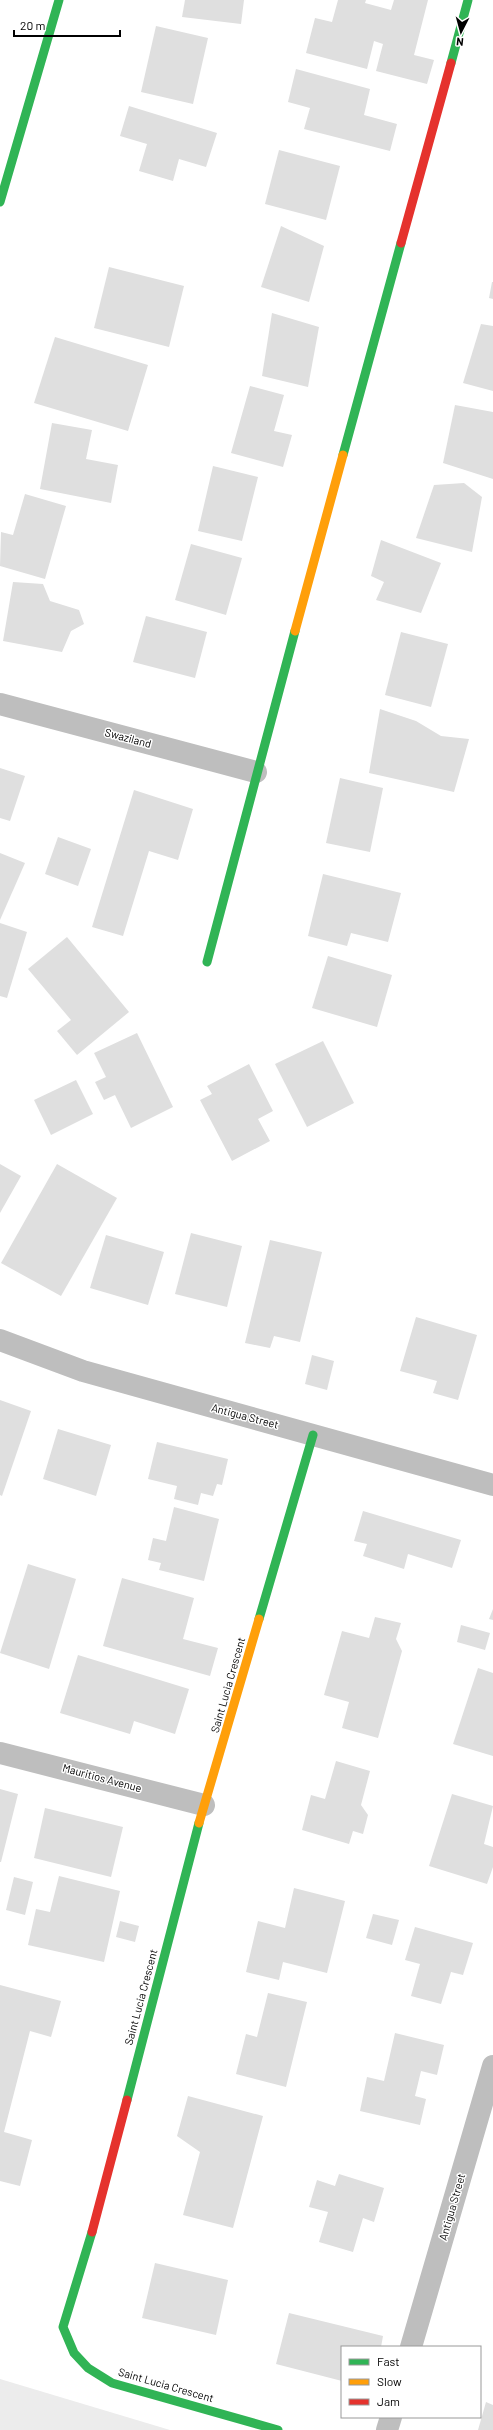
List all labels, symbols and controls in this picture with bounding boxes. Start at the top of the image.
scale bar [14,12,120,38]
north arrow [441,12,481,52]
text: 20 m [20,18,46,32]
text: N [456,36,464,49]
street label: Swaziland [103,725,153,750]
street label: Antigua Street [210,1400,280,1431]
street label: Saint Lucia Crescent [208,1636,247,1734]
street label: Mauritios Avenue [61,1761,143,1794]
street label: Saint Lucia Crescent [121,1948,160,2046]
street label: Antigua Street [436,2172,467,2242]
legend [341,2346,481,2418]
text: Fast [377,2354,400,2368]
street label: Saint Lucia Crescent [117,2365,215,2404]
text: Slow [377,2374,402,2388]
text: Jam [377,2394,400,2408]

